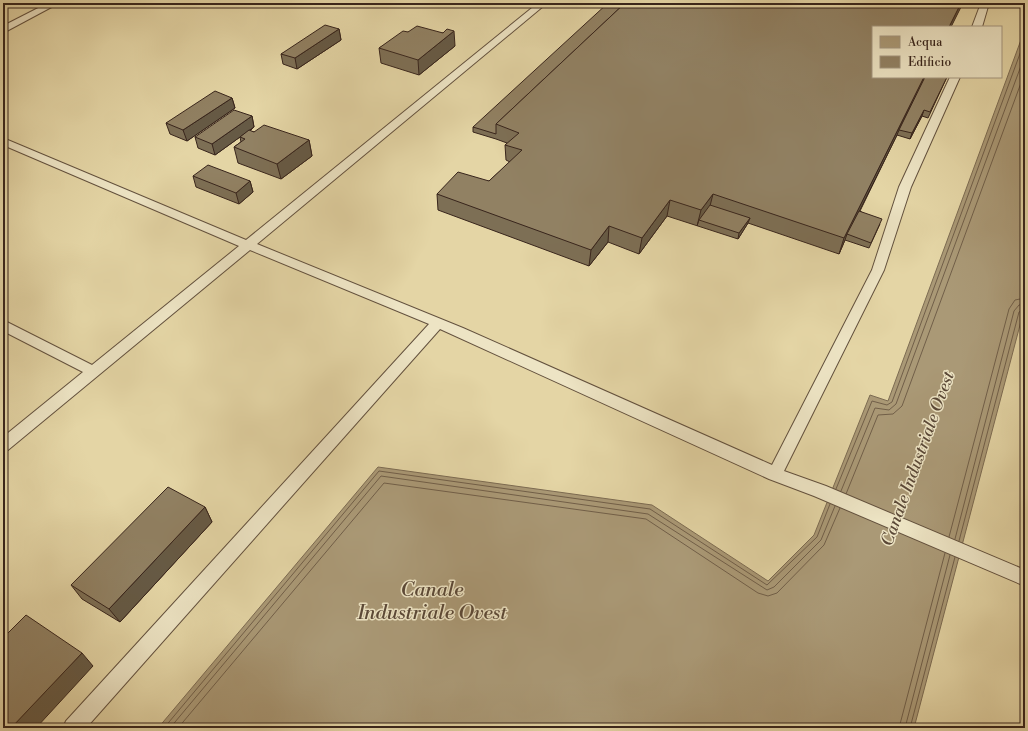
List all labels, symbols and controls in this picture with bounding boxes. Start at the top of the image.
legend [872,26,1002,78]
text: Acqua [907,35,943,50]
text: Edificio [908,55,951,70]
water label: Canale Industriale Ovest [876,368,960,549]
water label: Canale Industriale Ovest [356,578,507,626]

